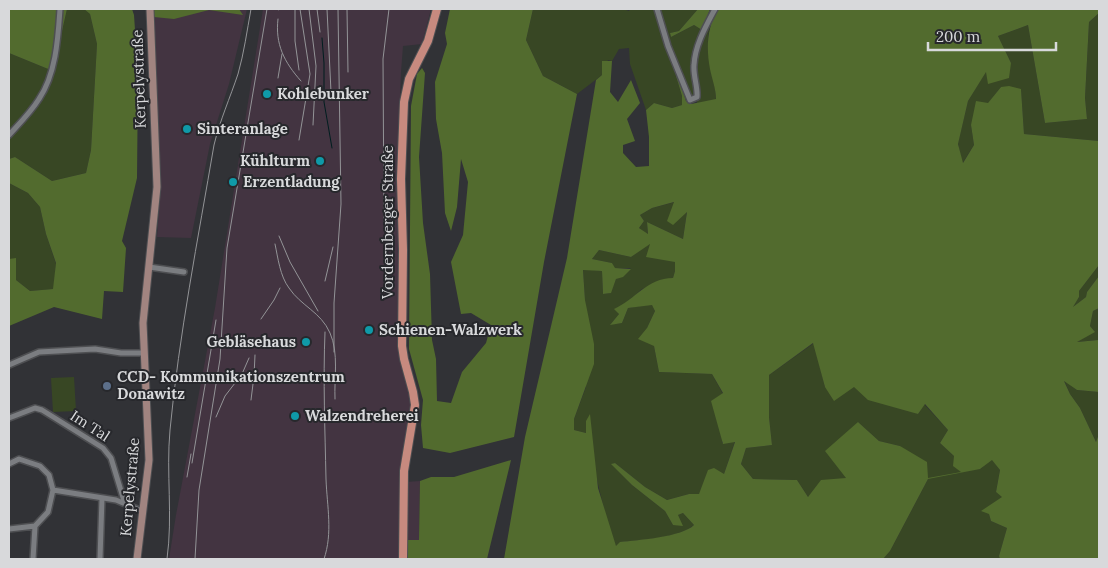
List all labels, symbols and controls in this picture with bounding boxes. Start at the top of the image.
scale bar [928,20,1056,52]
text: 200 m [936,27,980,46]
street label: Kerpelystraße [127,29,150,129]
place label: Kohlebunker [277,84,370,103]
marker: Kohlebunker [261,88,273,100]
place label: Sinteranlage [197,119,288,138]
marker: Sinteranlage [181,123,193,135]
street label: Vordernberger Straße [378,145,397,300]
place label: Kühlturm [240,151,310,170]
marker: Kühlturm [314,155,326,167]
place label: Erzentladung [243,172,340,191]
marker: Erzentladung [227,176,239,188]
place label: Schienen-Walzwerk [379,320,522,339]
marker: Schienen-Walzwerk [363,324,375,336]
place label: Gebläsehaus [206,332,296,351]
marker: Gebläsehaus [300,336,312,348]
place label: CCD- Kommunikationszentrum Donawitz [117,367,345,403]
marker: CCD- Kommunikationszentrum Donawitz [101,380,113,392]
street label: Im Tal [67,406,114,445]
place label: Walzendreherei [305,406,419,425]
marker: Walzendreherei [289,410,301,422]
street label: Kerpelystraße [116,437,143,537]

